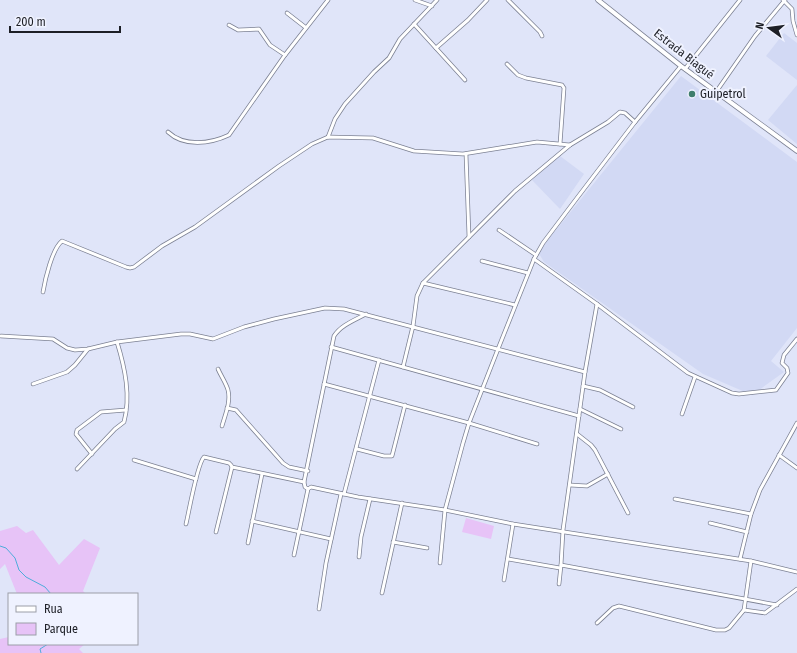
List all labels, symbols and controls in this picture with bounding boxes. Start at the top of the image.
scale bar [10,8,120,34]
north arrow [749,8,789,48]
text: 200 m [16,15,46,29]
text: N [753,21,767,30]
street label: Estrada Biagué [651,26,717,82]
place label: Guipetrol [700,87,746,101]
marker: Guipetrol [687,89,697,99]
legend [8,593,138,645]
text: Rua [44,602,63,616]
text: Parque [44,622,78,636]

